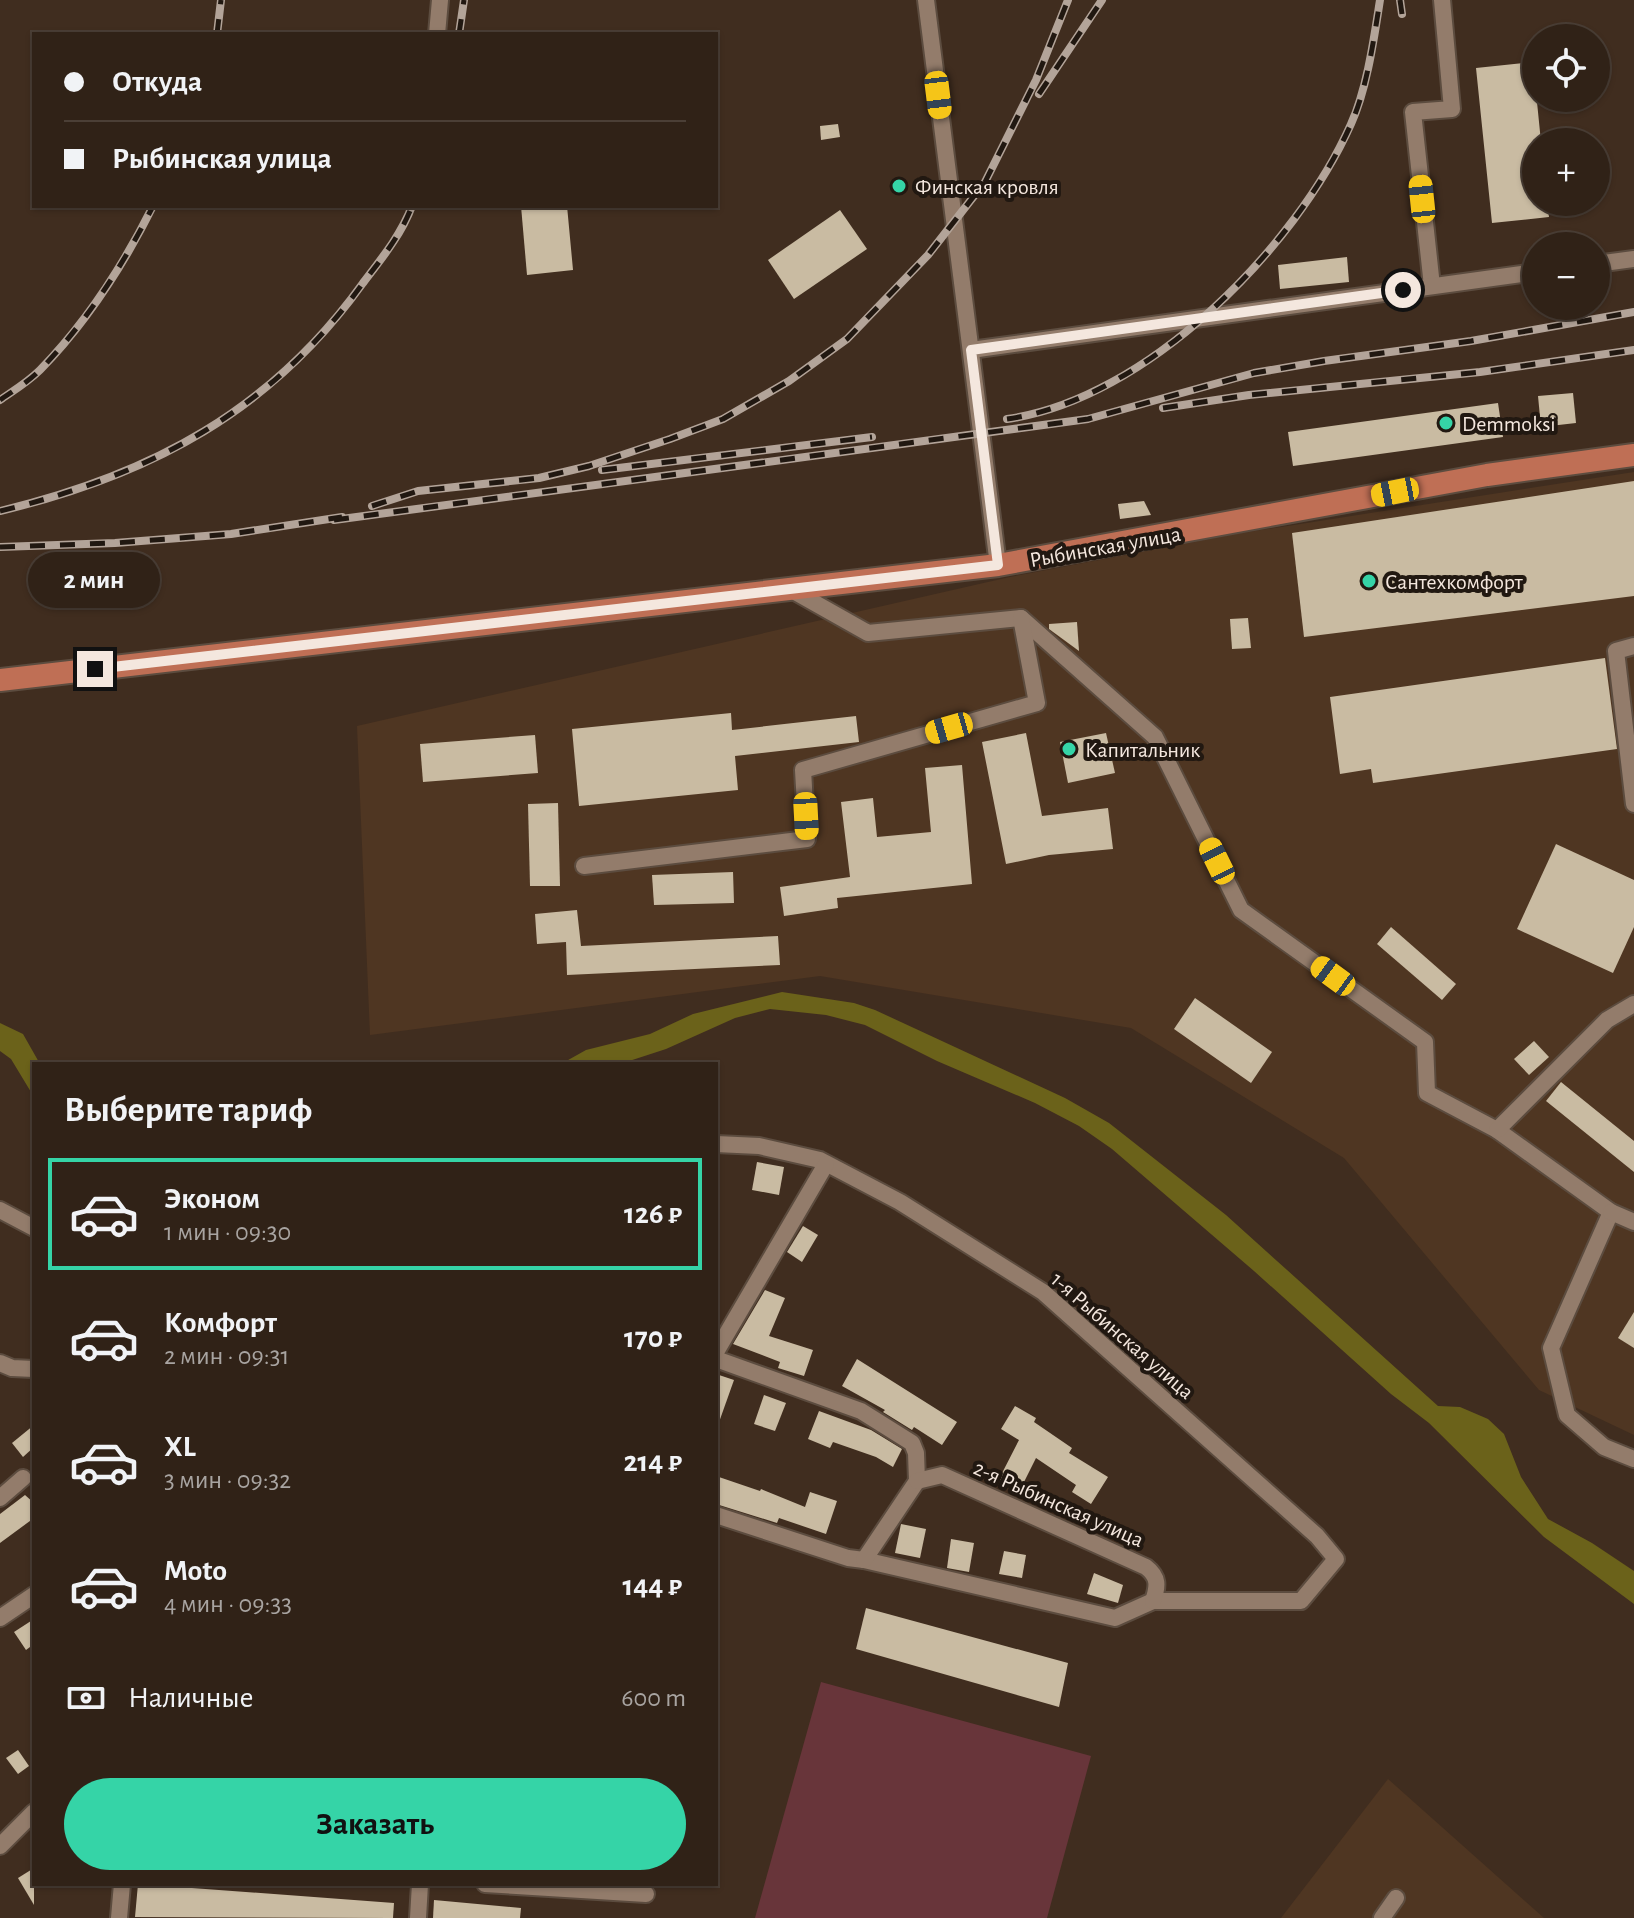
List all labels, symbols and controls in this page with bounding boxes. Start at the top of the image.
map controls [1522,24,1610,320]
button: locate [1522,24,1610,112]
text: Откуда [112,67,202,97]
car [923,70,953,120]
button: + [1522,128,1610,216]
text: Рыбинская улица [112,144,332,174]
car [1408,174,1436,224]
place label: Финская кровля [915,176,1059,198]
marker: Финская кровля [890,177,908,195]
button: − [1522,232,1610,320]
route start [1385,272,1421,308]
place label: Demmoksi [1462,413,1556,435]
marker: Demmoksi [1437,414,1455,432]
car [1369,476,1421,508]
street label: Рыбинская улица [1028,523,1183,571]
callout: 2 мин [29,553,161,609]
text: 2 мин [64,567,124,593]
place label: Сантехкомфорт [1385,571,1524,593]
marker: Сантехкомфорт [1360,572,1378,590]
route end [77,651,113,687]
car [923,710,975,746]
place label: Капитальник [1085,739,1200,761]
marker: Капитальник [1060,740,1078,758]
car [793,791,819,841]
car [1196,834,1238,888]
car [1307,952,1359,1000]
text: Выберите тариф [64,1092,312,1128]
icon: car [68,1178,140,1250]
text: Эконом [164,1184,260,1214]
text: 126 ₽ [624,1199,682,1229]
text: 1 мин · 09:30 [164,1219,291,1245]
street label: 1-я Рыбинская улица [1047,1268,1198,1403]
icon: car [68,1302,140,1374]
text: Комфорт [164,1308,277,1338]
text: 170 ₽ [624,1323,682,1353]
text: 2 мин · 09:31 [164,1343,289,1369]
icon: car [68,1426,140,1498]
text: XL [164,1432,196,1462]
text: 214 ₽ [623,1447,682,1477]
street label: 2-я Рыбинская улица [970,1457,1147,1551]
text: 3 мин · 09:32 [164,1467,291,1493]
icon: car [68,1550,140,1622]
text: Moto [164,1556,227,1586]
text: 144 ₽ [622,1571,682,1601]
text: 4 мин · 09:33 [164,1591,292,1617]
icon: cash [64,1676,108,1720]
text: Наличные [128,1683,254,1713]
text: 600 m [621,1685,686,1711]
button: Заказать [64,1778,686,1870]

